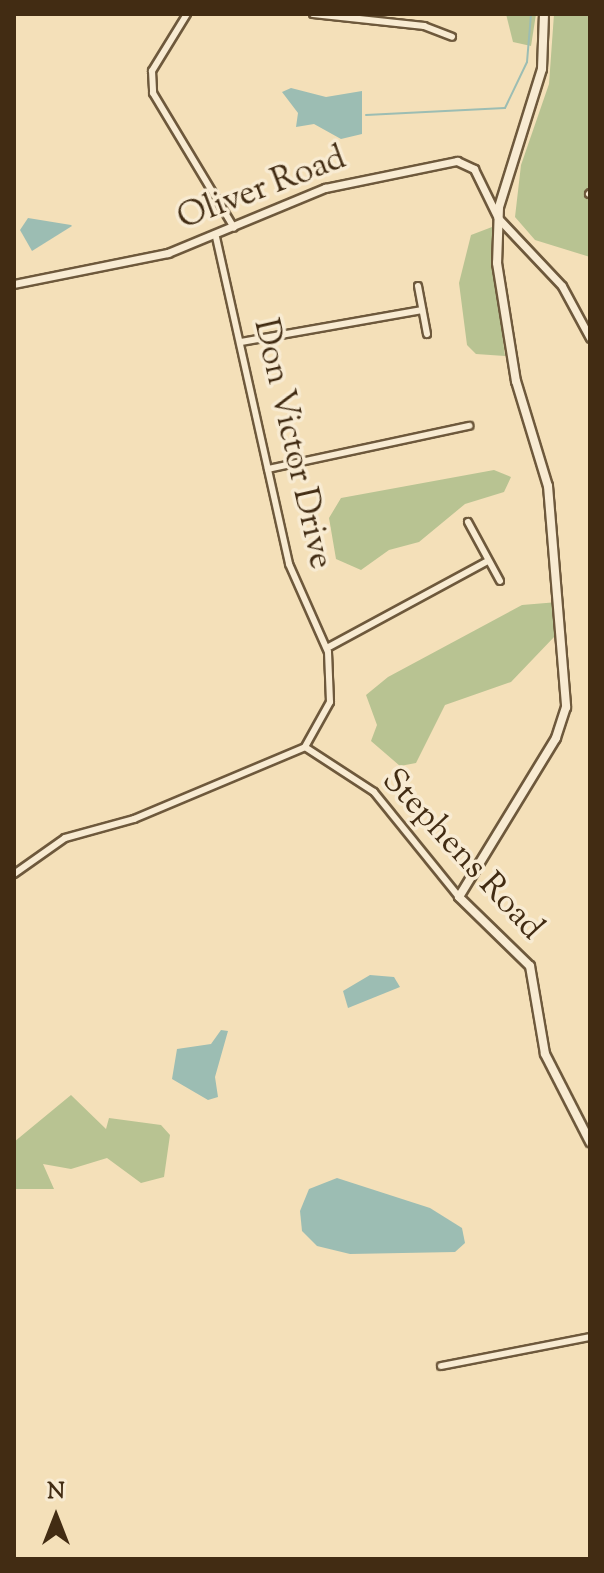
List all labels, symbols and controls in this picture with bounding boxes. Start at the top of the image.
street label: Oliver Road [172,138,352,240]
street label: Don Victor Drive [243,315,341,573]
street label: Stephens Road [373,761,551,949]
north arrow [16,1477,96,1557]
text: N [47,1477,65,1509]

